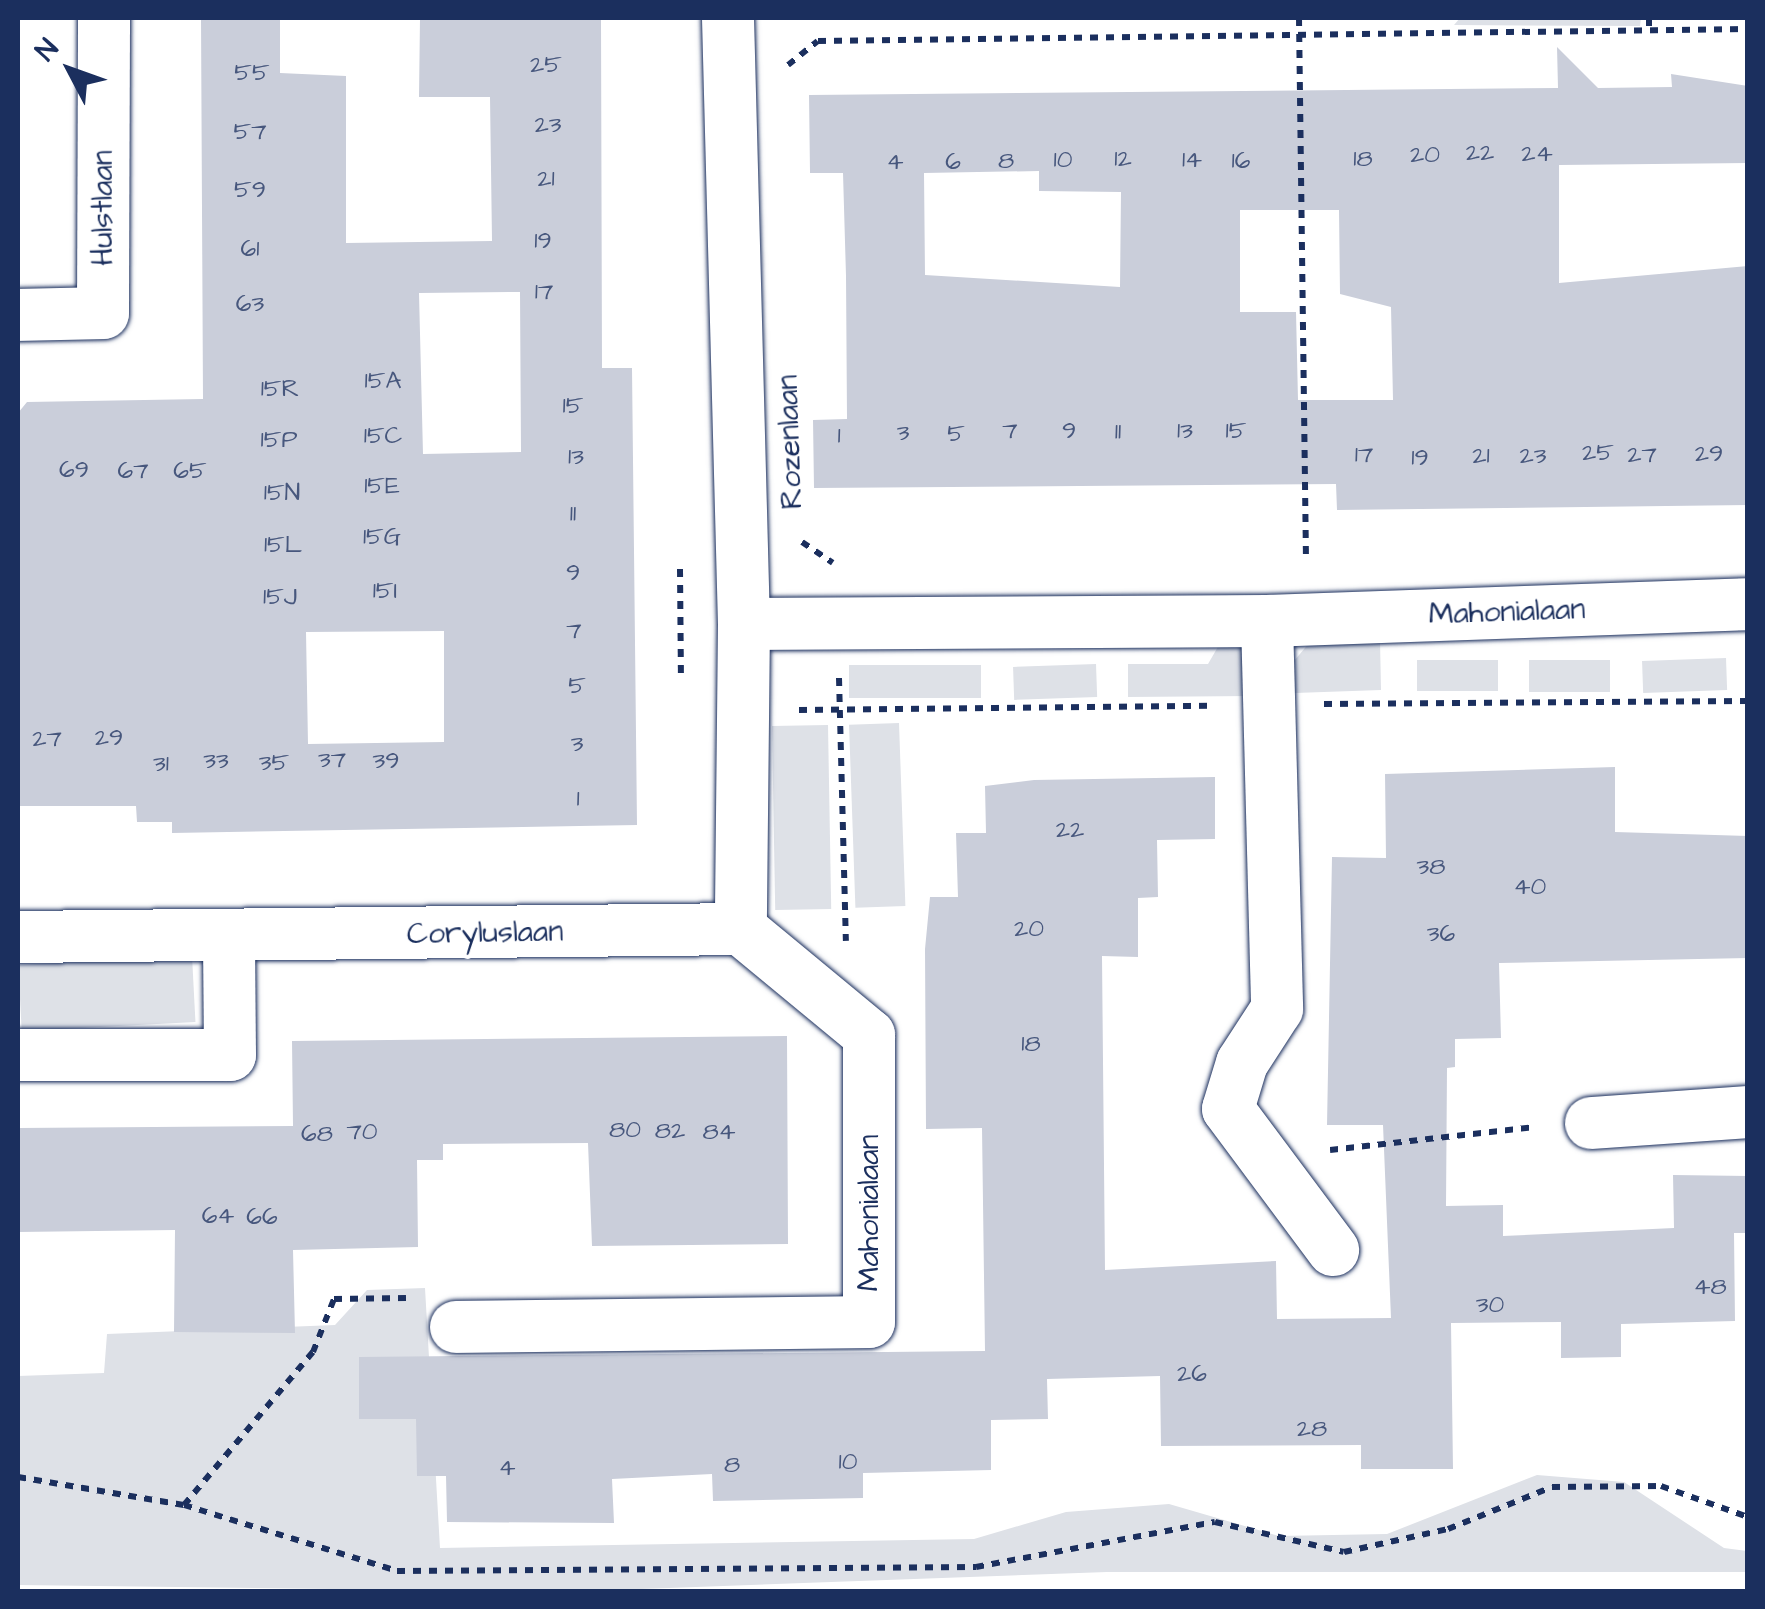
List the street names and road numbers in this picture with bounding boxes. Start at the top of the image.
street label: Hulstlaan [85,150,121,266]
street label: Rozenlaan [770,374,810,510]
street label: Mahonialaan [1428,591,1586,633]
street label: Coryluslaan [407,914,563,952]
street label: Mahonialaan [851,1135,887,1291]

